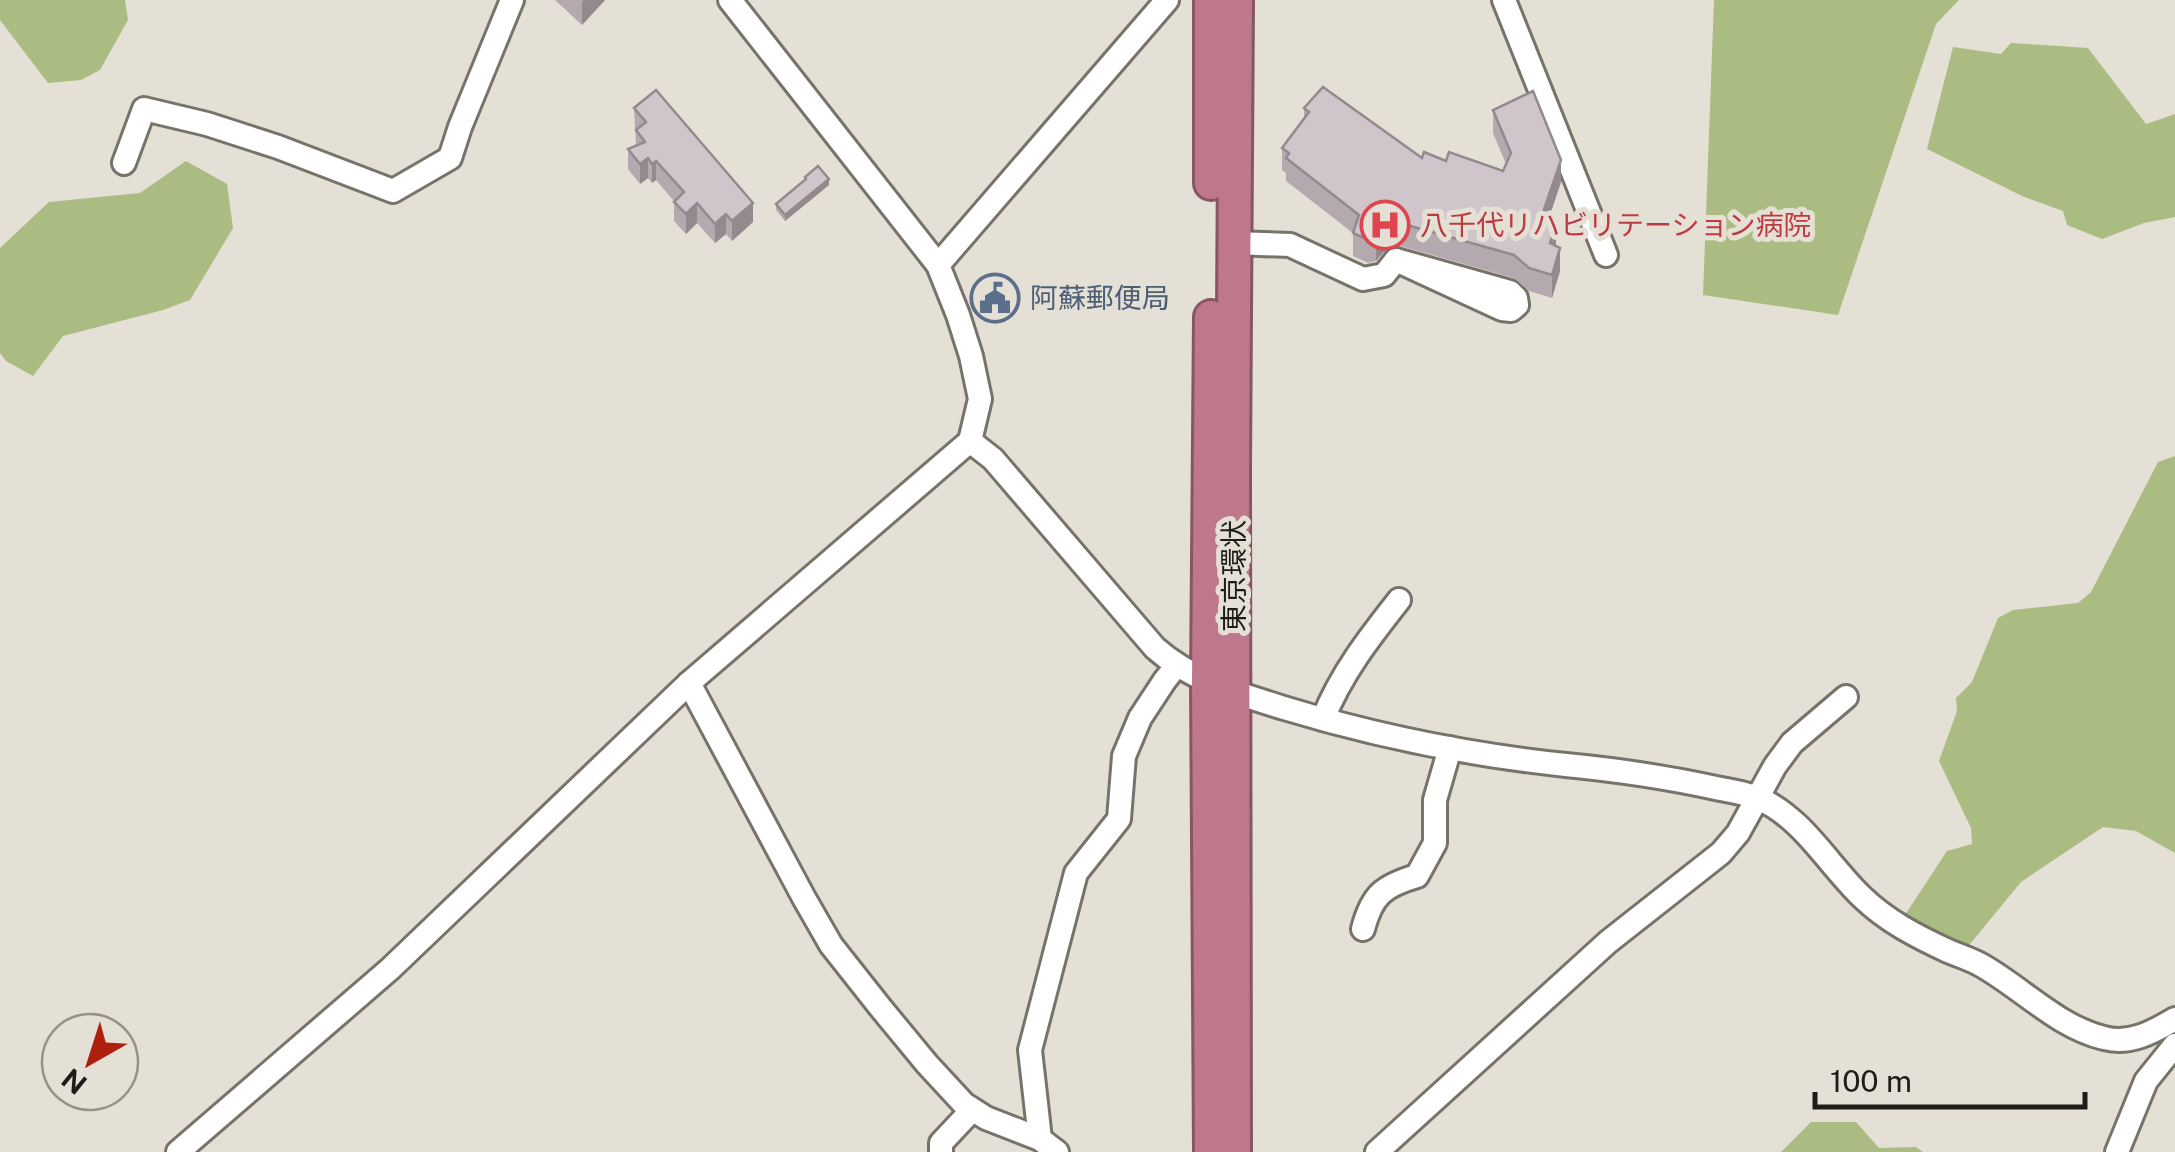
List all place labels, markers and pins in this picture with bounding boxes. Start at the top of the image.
hospital icon: 八千代リハビリテーション病院 [1359,199,1411,251]
place label: 八千代リハビリテーション病院 [1420,208,1811,241]
public building icon: 阿蘇郵便局 [969,272,1021,324]
place label: 阿蘇郵便局 [1030,281,1170,314]

